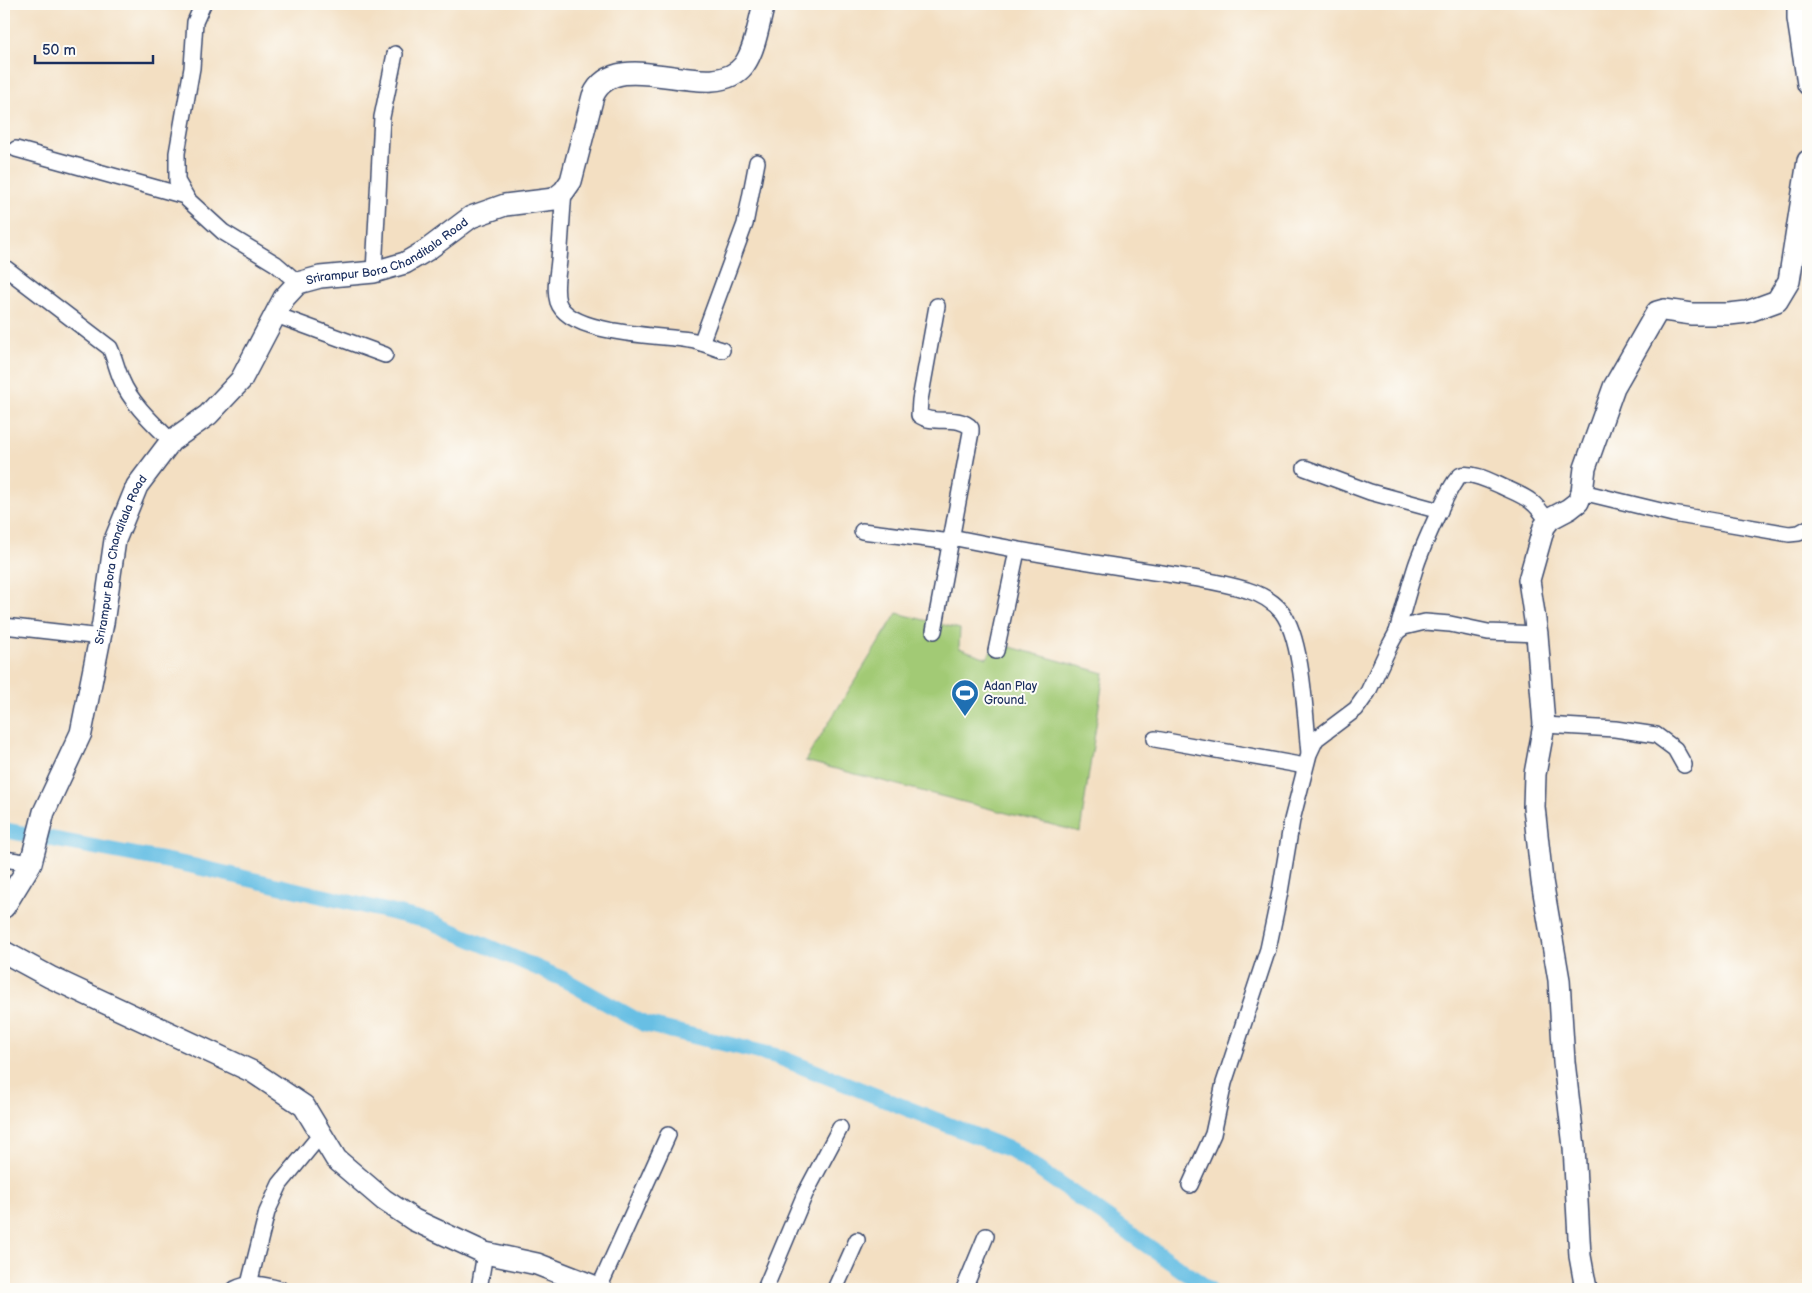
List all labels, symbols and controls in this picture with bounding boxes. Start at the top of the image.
scale bar [35,32,152,64]
text: 50 m [42,41,76,60]
street label: Srirampur Bora Chanditala Road [304,215,471,289]
street label: Srirampur Bora Chanditala Road [92,472,151,646]
sports icon: Adan Play Ground. [950,678,980,717]
place label: Adan Play Ground. [984,679,1038,708]

